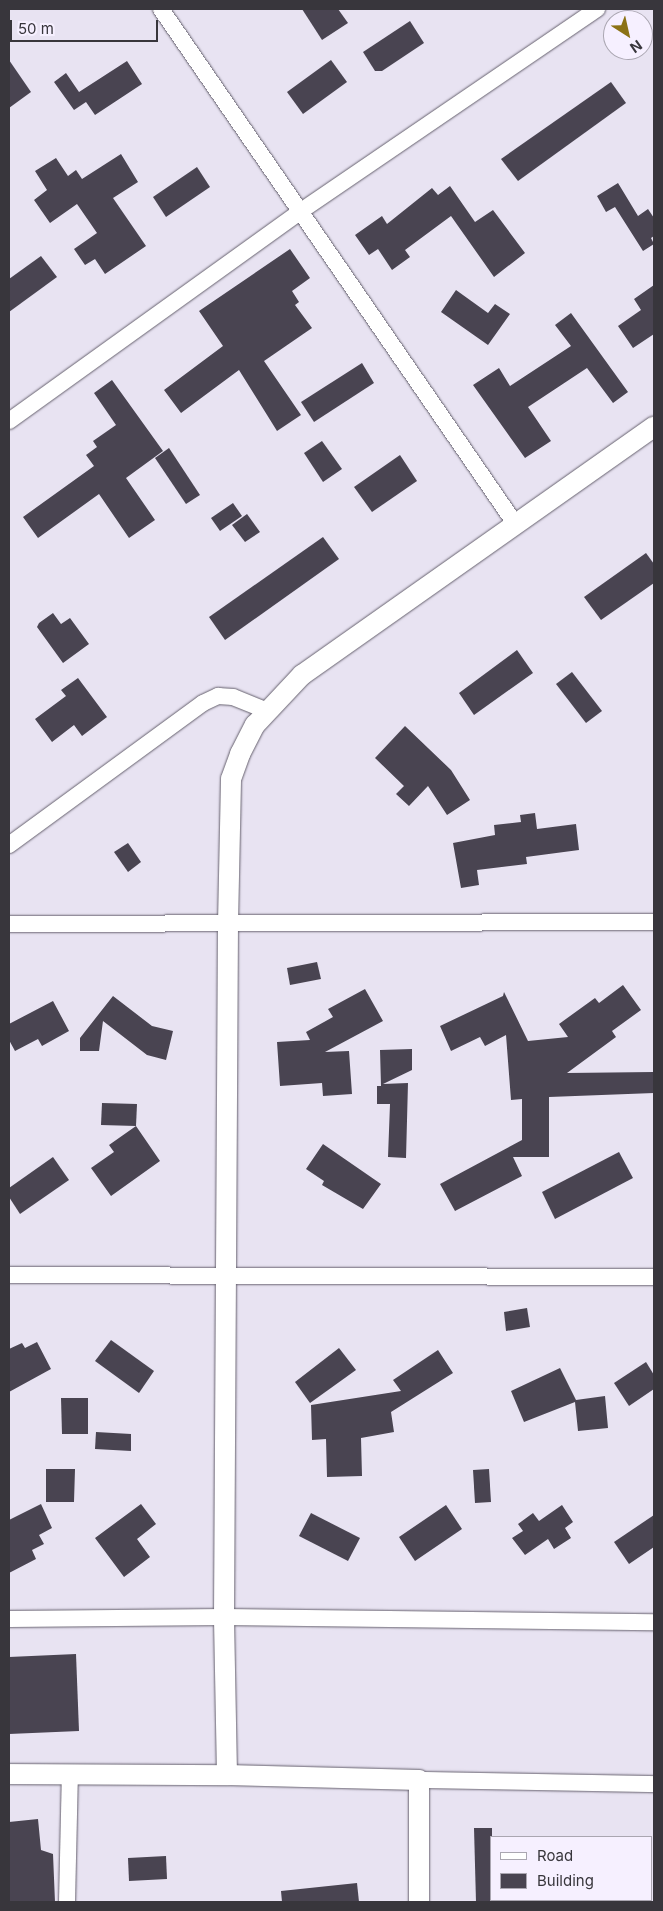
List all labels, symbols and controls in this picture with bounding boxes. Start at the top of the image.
scale bar [12,10,160,42]
north arrow [603,10,653,60]
text: 50 m [18,19,54,38]
text: N [627,37,646,57]
legend [490,1836,653,1901]
text: Road [537,1846,573,1865]
text: Building [537,1871,594,1890]

